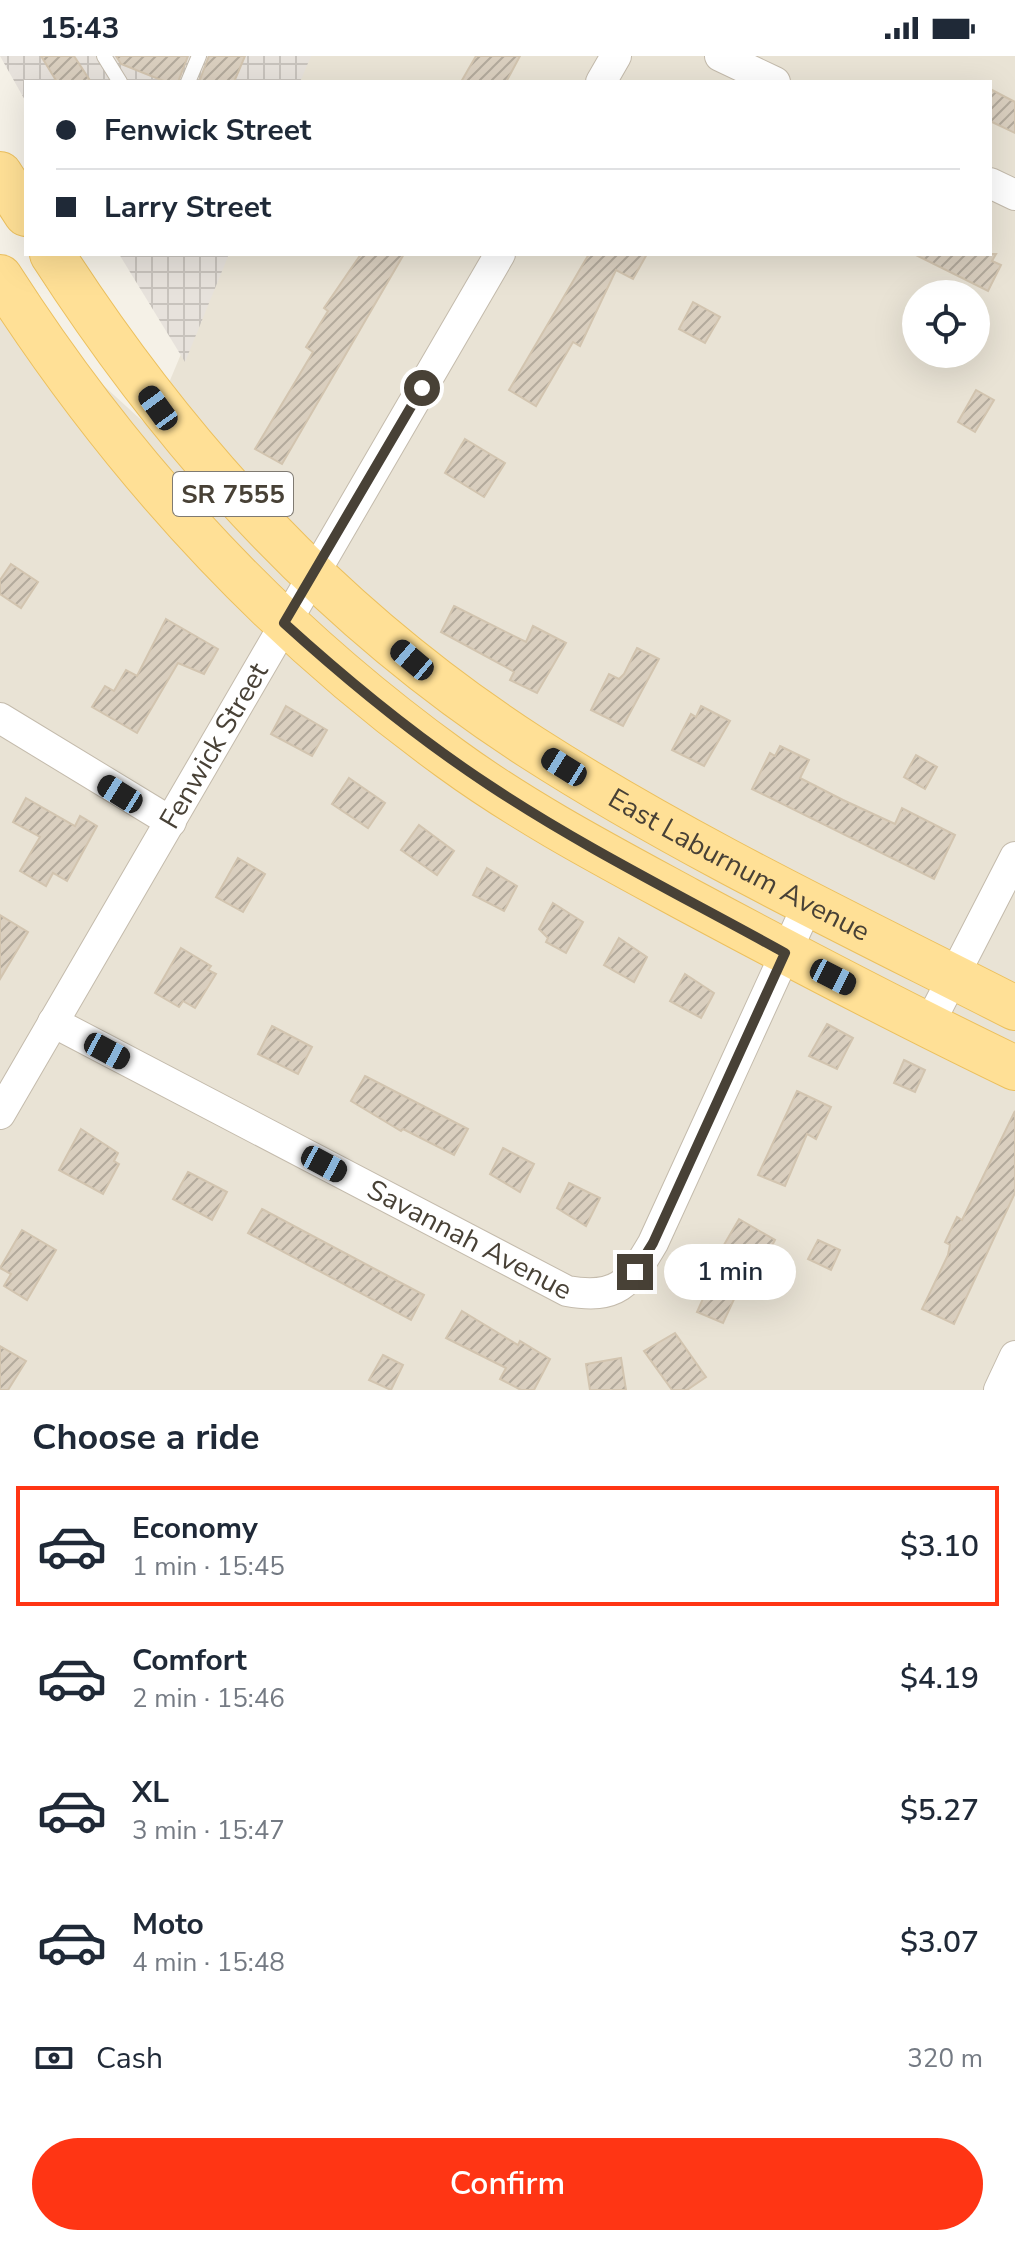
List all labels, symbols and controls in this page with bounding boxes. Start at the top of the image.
text: 15:43 [40,8,119,49]
text: Fenwick Street [104,110,311,151]
text: Larry Street [104,187,271,228]
map controls [902,280,990,368]
button: locate [902,280,990,368]
route start [404,370,440,406]
car [134,382,182,434]
road number: SR 7555 [173,472,293,516]
car [386,635,438,685]
street label: Fenwick Street [151,656,277,836]
car [537,744,591,790]
car [93,771,147,817]
street label: East Laburnum Avenue [601,780,876,951]
car [806,955,860,999]
car [80,1029,134,1073]
car [297,1142,351,1186]
street label: Savannah Avenue [360,1171,578,1309]
callout: 1 min [663,1244,795,1300]
route end [617,1254,653,1290]
text: 1 min [697,1254,763,1289]
text: Choose a ride [32,1413,260,1462]
text: Economy [132,1508,258,1549]
icon: car [36,1510,108,1582]
text: $3.10 [900,1526,979,1567]
text: 1 min · 15:45 [132,1549,285,1584]
text: Comfort [132,1640,247,1681]
icon: car [36,1642,108,1714]
text: $4.19 [900,1658,979,1699]
text: 2 min · 15:46 [132,1681,285,1716]
text: XL [132,1772,169,1813]
icon: car [36,1774,108,1846]
text: $5.27 [900,1790,979,1831]
text: 3 min · 15:47 [132,1813,285,1848]
text: Moto [132,1904,204,1945]
icon: car [36,1906,108,1978]
text: $3.07 [900,1922,979,1963]
text: 4 min · 15:48 [132,1945,285,1980]
icon: cash [32,2036,76,2080]
text: Cash [96,2038,163,2079]
text: 320 m [907,2041,983,2076]
button: Confirm [32,2138,983,2230]

